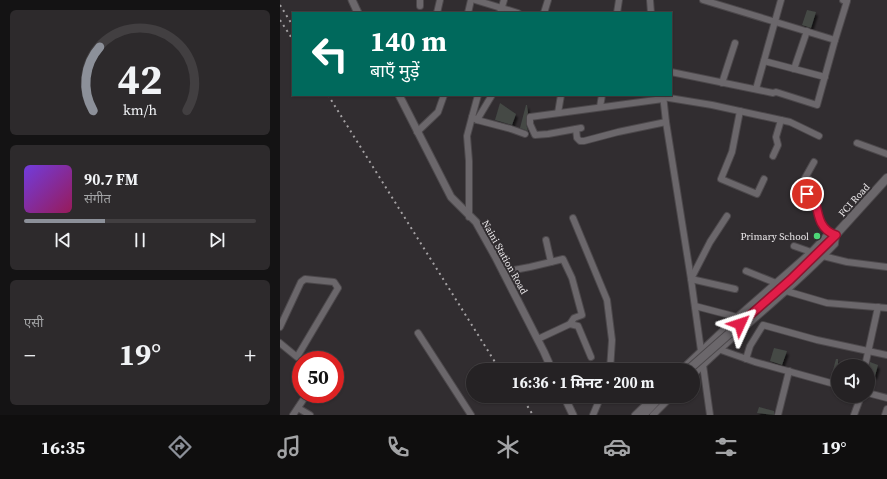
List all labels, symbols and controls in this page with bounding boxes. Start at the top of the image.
text: 140 m [370,22,447,60]
icon: left [304,28,356,80]
text: 42 [117,50,163,107]
text: बाएँ मुड़ें [370,58,419,83]
text: km/h [123,99,157,119]
text: 90.7 FM [84,169,138,190]
pin [790,177,824,211]
street label: FCI Road [836,180,873,219]
icon: arrive [796,183,818,205]
text: संगीत [84,190,111,207]
street label: Naini Station Road [479,218,531,297]
icon: previous [52,229,74,251]
icon: pause [129,229,151,251]
icon: next [206,229,228,251]
place label: Primary School [740,230,809,243]
marker: Primary School [812,231,822,241]
position arrow [719,303,761,345]
text: एसी [24,314,43,331]
text: 19° [119,334,161,375]
text: − [24,340,36,370]
text: + [244,340,256,370]
speed limit sign: 50 [292,351,344,403]
map controls [831,359,875,403]
button: sound [831,359,875,403]
text: 16:36 · 1 मिनट · 200 m [512,372,654,393]
icon: directions [166,433,194,461]
icon: music [275,433,303,461]
icon: phone [384,433,412,461]
icon: climate [494,433,522,461]
icon: car [603,433,631,461]
icon: filters [712,433,740,461]
text: 16:35 [41,435,85,460]
text: 19° [821,435,846,460]

